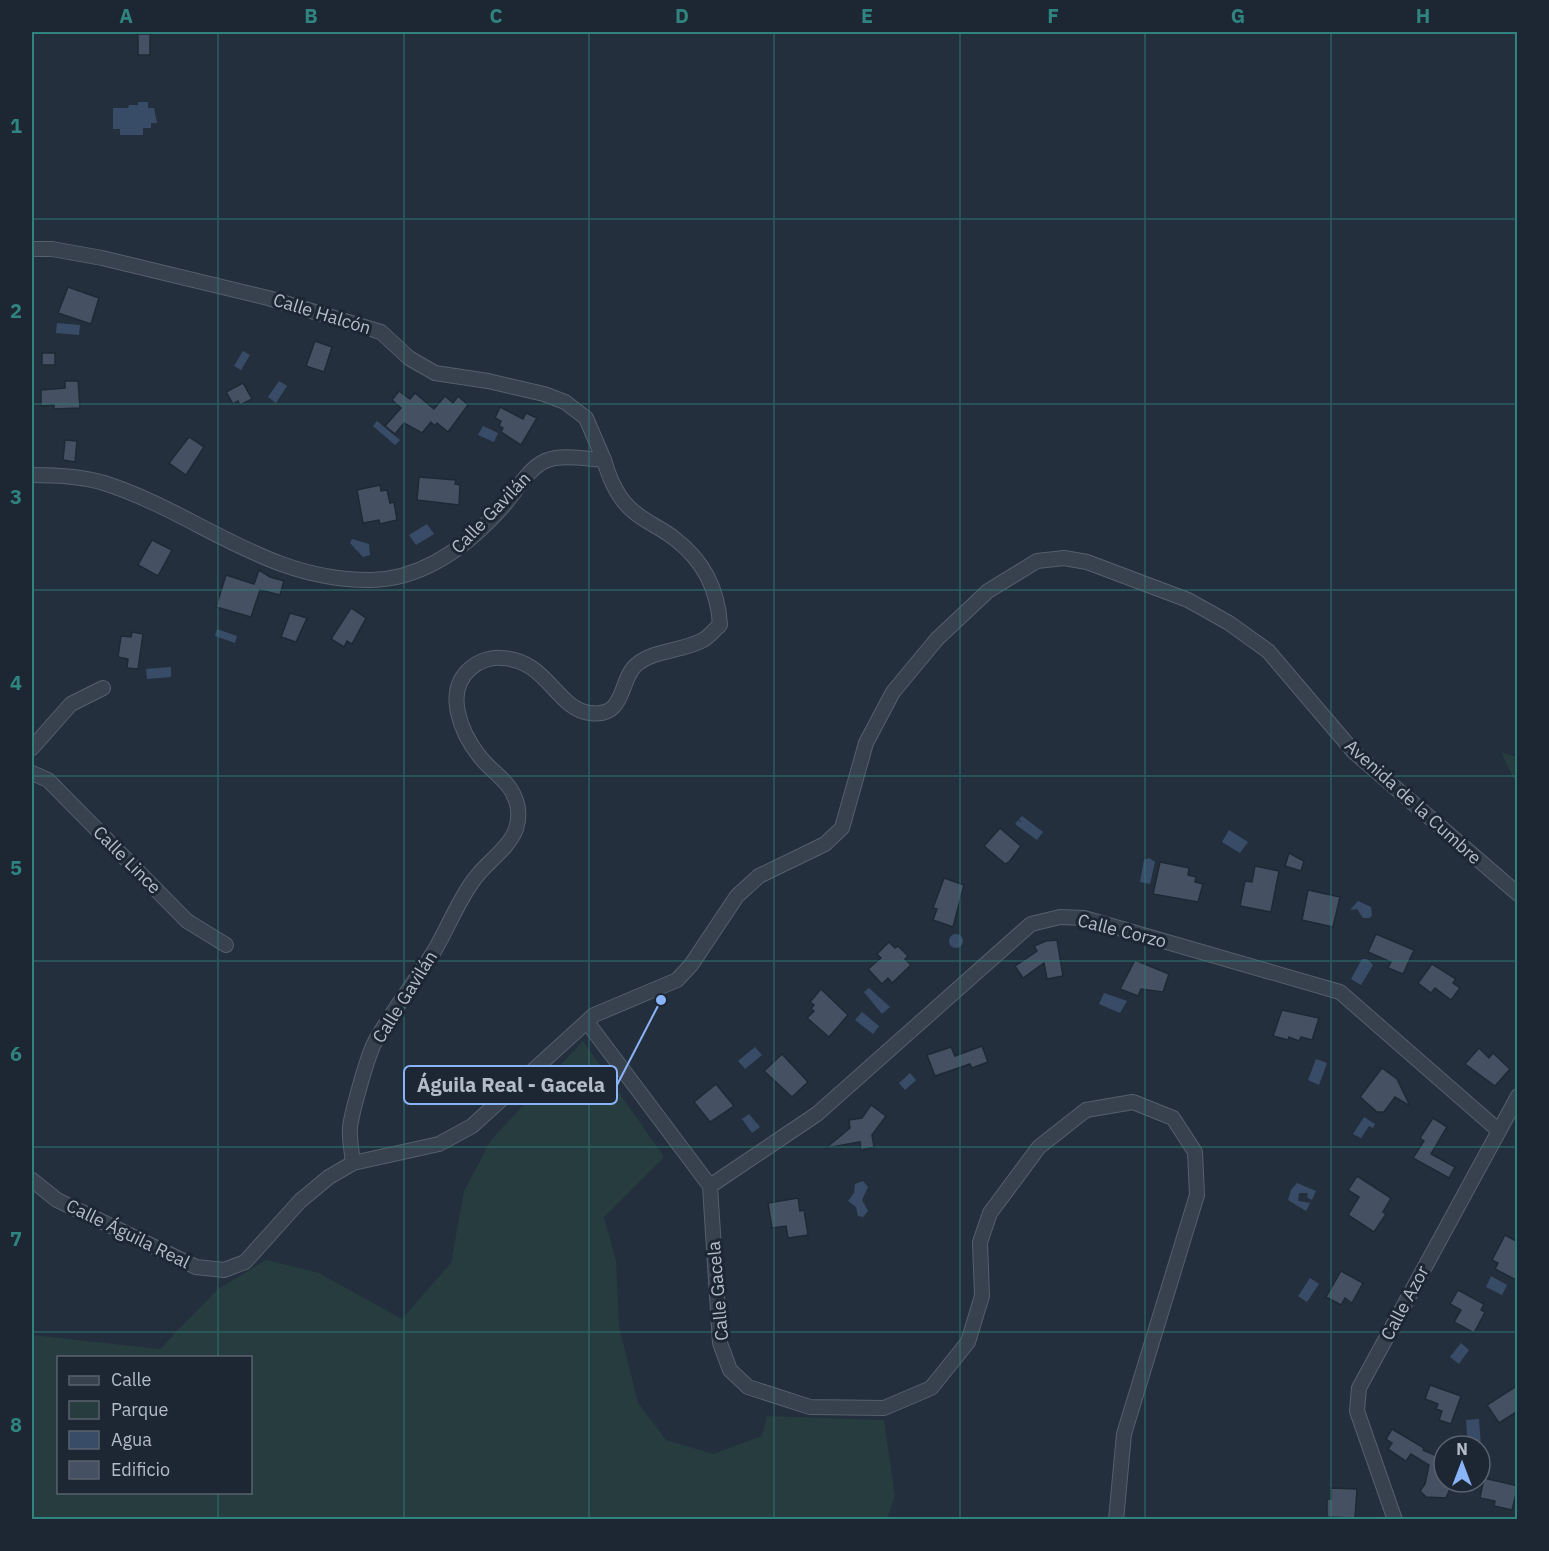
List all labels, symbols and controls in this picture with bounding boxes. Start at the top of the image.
text: A [119,2,133,29]
text: B [304,2,318,29]
text: C [489,2,503,29]
text: D [675,2,689,29]
text: E [861,2,873,29]
text: F [1047,2,1059,29]
text: G [1231,2,1245,29]
text: H [1416,2,1430,29]
text: 1 [10,112,22,139]
street label: Calle Halcón [270,288,374,339]
text: 2 [10,297,22,324]
street label: Calle Gavilán [446,467,535,558]
text: 3 [10,483,22,510]
text: 4 [10,669,22,696]
street label: Avenida de la Cumbre [1340,734,1487,869]
street label: Calle Lince [88,821,166,899]
text: 5 [10,854,22,881]
street label: Calle Corzo [1075,908,1169,953]
street label: Calle Gavilán [367,946,442,1047]
text: 6 [10,1040,22,1067]
callout: Águila Real - Gacela [404,1066,617,1104]
text: Águila Real - Gacela [417,1071,605,1098]
street label: Calle Águila Real [63,1194,194,1273]
text: 7 [10,1225,22,1252]
street label: Calle Gacela [702,1240,733,1342]
street label: Calle Azor [1375,1261,1434,1344]
legend [57,1356,252,1494]
text: Calle [111,1368,151,1391]
text: Parque [111,1398,169,1421]
text: 8 [10,1411,22,1438]
text: Agua [111,1428,152,1451]
north arrow [1432,1434,1492,1494]
text: N [1456,1439,1468,1459]
text: Edificio [111,1458,170,1481]

